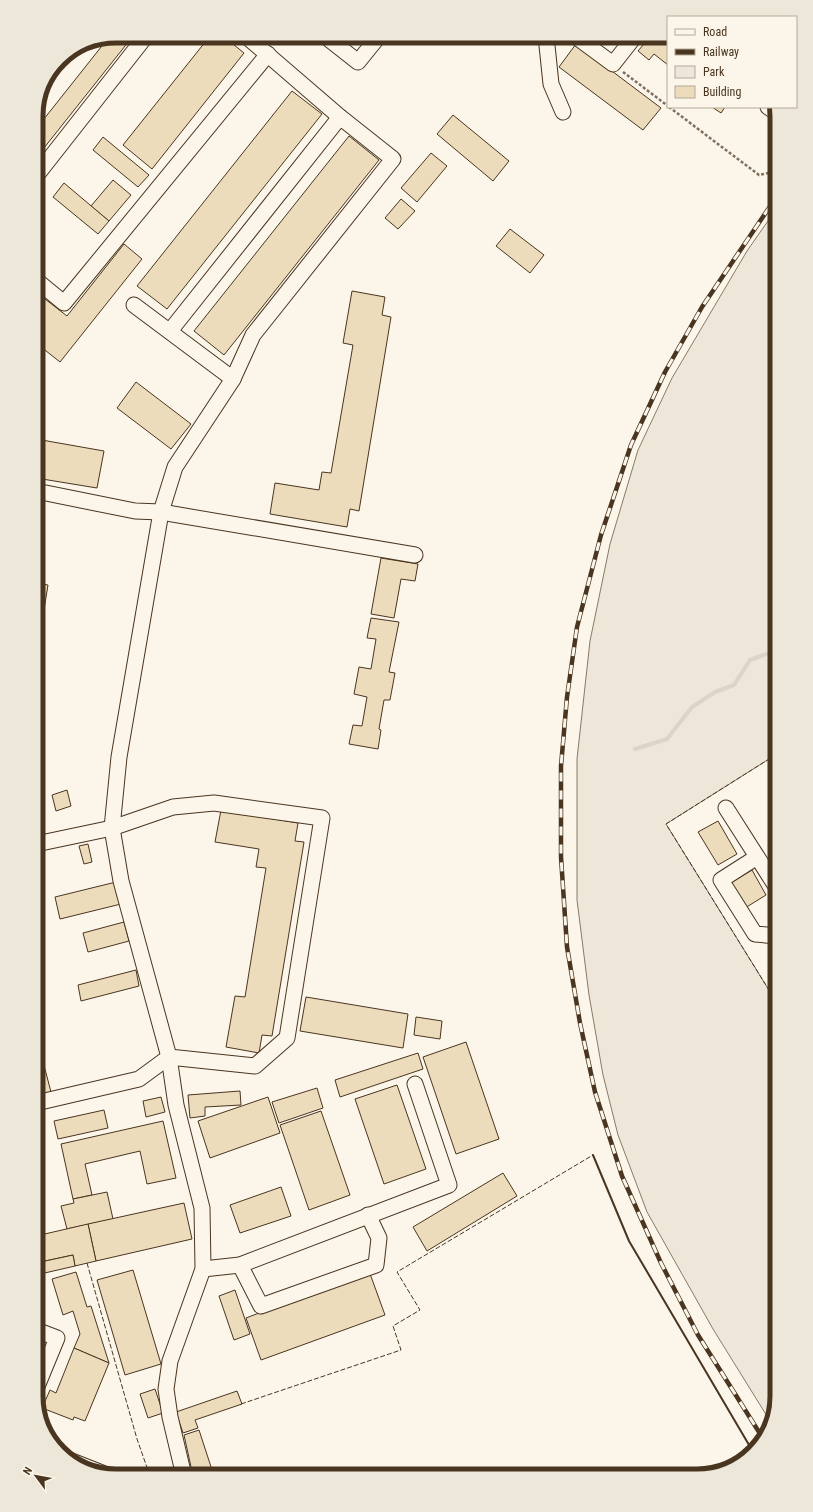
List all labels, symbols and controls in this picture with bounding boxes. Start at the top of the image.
legend [667,16,797,108]
text: Road [703,25,727,39]
text: Railway [703,45,739,59]
text: Park [703,65,725,79]
text: Building [703,85,741,99]
north arrow [16,1456,56,1496]
text: N [21,1464,35,1477]

